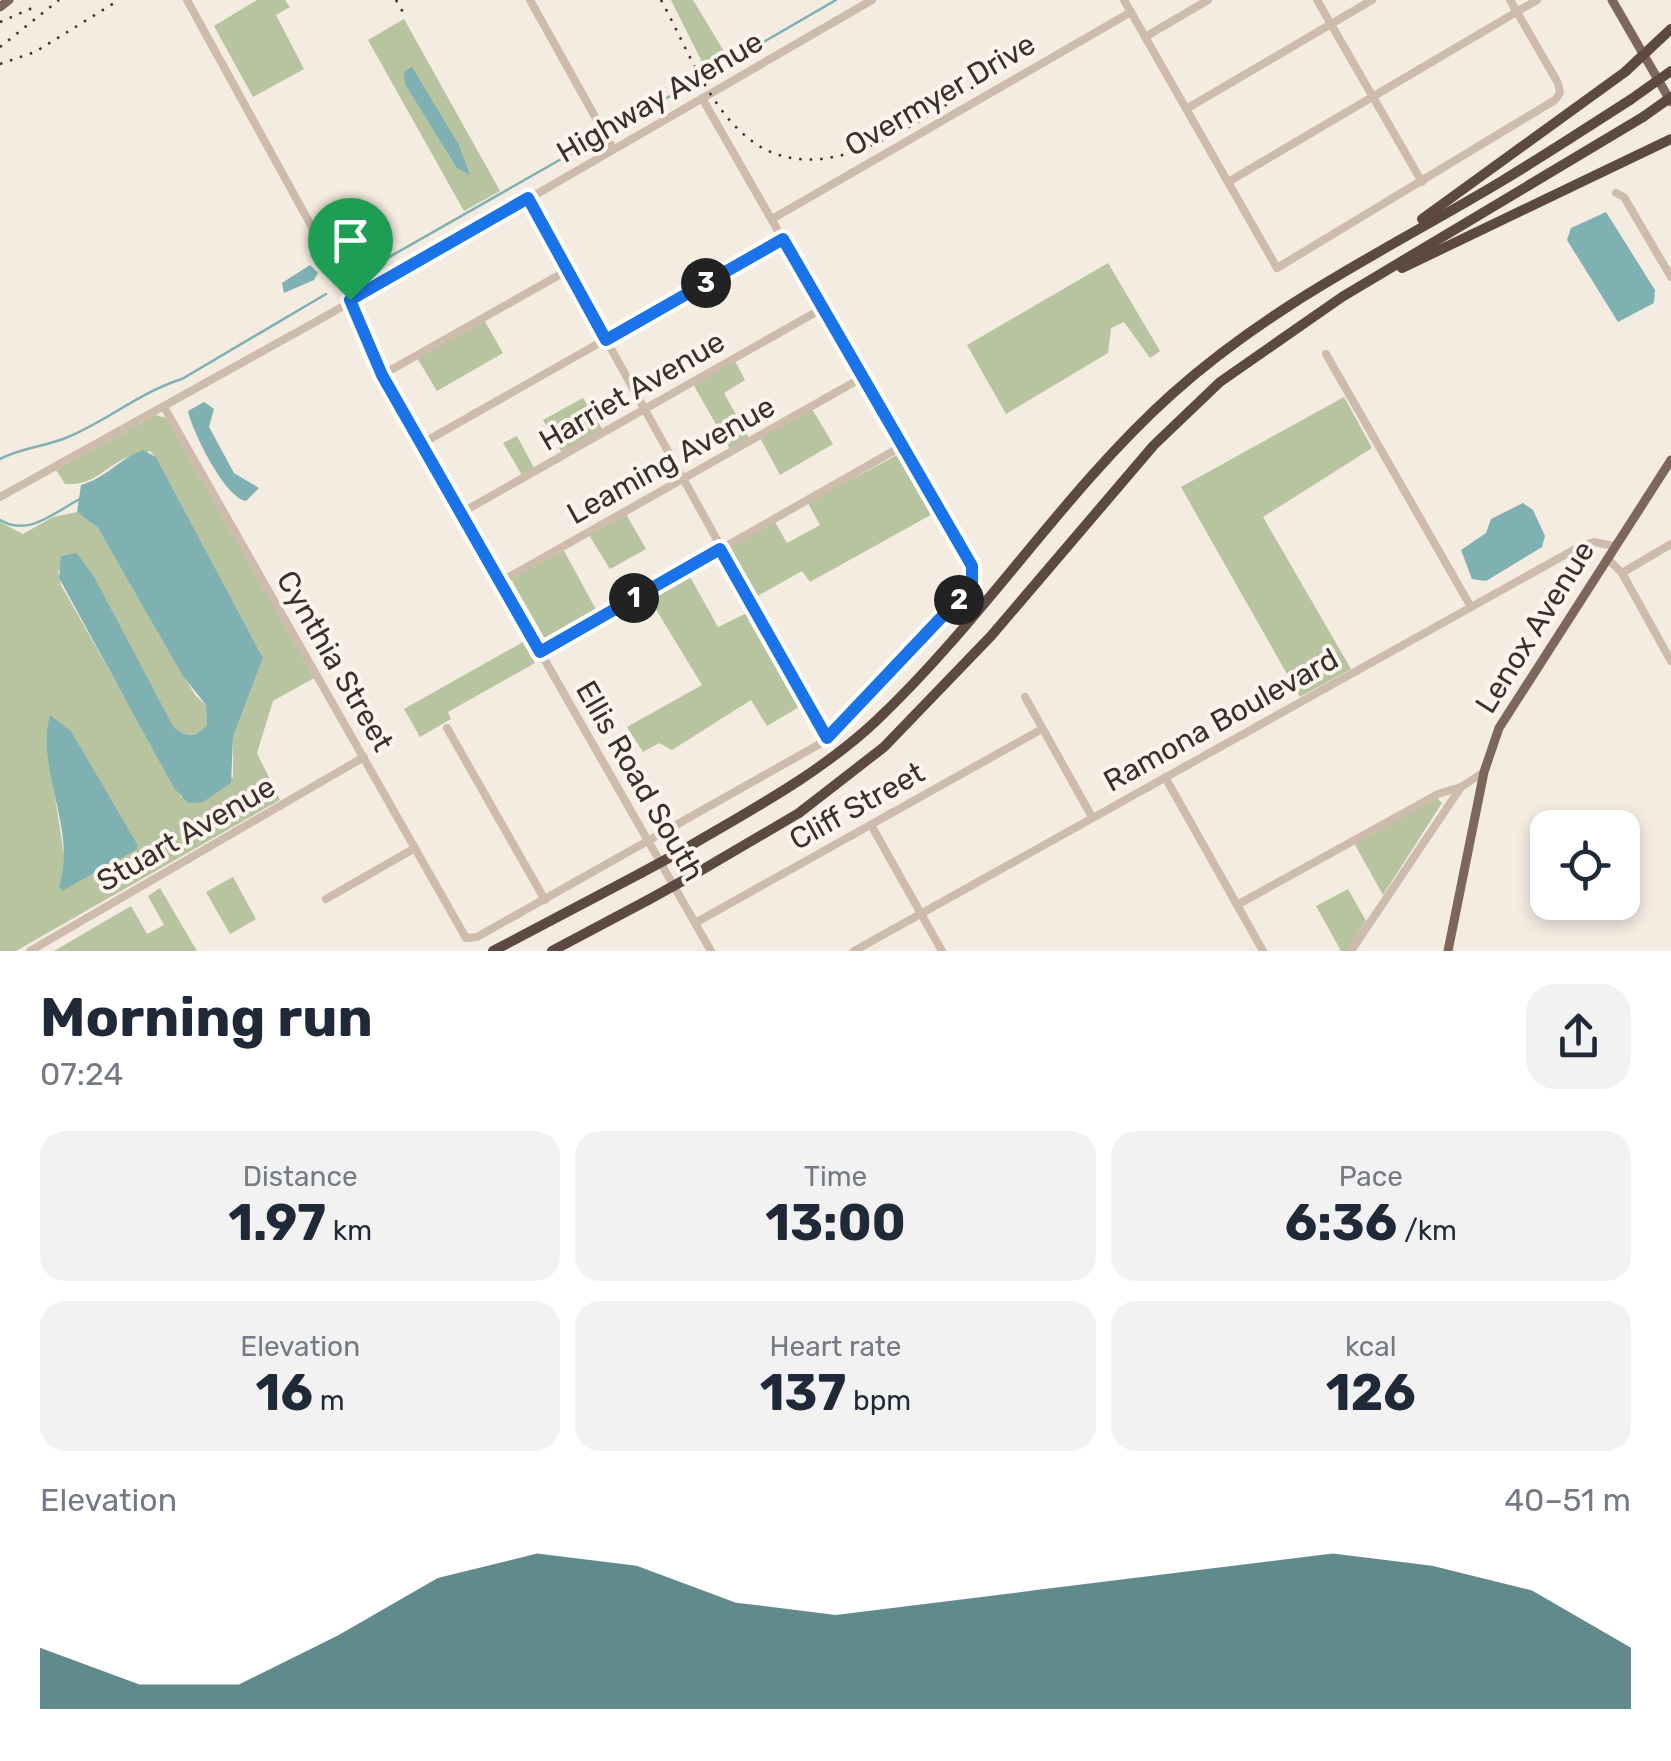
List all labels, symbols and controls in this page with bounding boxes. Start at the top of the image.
street label: Highway Avenue [551,23,769,171]
street label: Overmyer Drive [838,26,1042,164]
pin [308,198,393,301]
icon: arrive [323,213,378,268]
pin: 3 [681,258,731,308]
text: 3 [697,266,715,299]
street label: Harriet Avenue [533,323,731,459]
street label: Leaming Avenue [561,388,781,532]
street label: Lenox Avenue [1468,534,1602,720]
street label: Cynthia Street [269,564,401,758]
pin: 1 [609,573,659,623]
pin: 2 [934,575,984,625]
text: 1 [627,581,641,614]
text: 2 [950,583,968,616]
street label: Ramona Boulevard [1097,641,1345,799]
street label: Ellis Road South [568,675,712,887]
street label: Cliff Street [783,754,931,858]
street label: Stuart Avenue [90,768,282,900]
map controls [1530,810,1640,920]
button: locate [1530,810,1640,920]
button: share [1526,984,1631,1089]
text: Morning run [40,985,373,1050]
text: 07:24 [40,1055,123,1093]
text: Distance [243,1160,358,1193]
text: Time [804,1160,867,1193]
text: Pace [1339,1160,1403,1193]
text: 1.97 [228,1193,326,1253]
text: 13:00 [765,1193,906,1253]
text: 6:36 [1285,1193,1397,1253]
text: km [326,1214,372,1247]
text: /km [1397,1214,1457,1247]
text: Elevation [240,1330,360,1363]
text: Heart rate [770,1330,901,1363]
text: kcal [1345,1330,1397,1363]
text: 16 [256,1363,313,1423]
text: 137 [760,1363,846,1423]
text: 126 [1326,1363,1416,1423]
text: m [313,1384,345,1417]
text: bpm [846,1384,911,1417]
text: Elevation [40,1481,177,1519]
text: 40–51 m [1504,1481,1631,1519]

